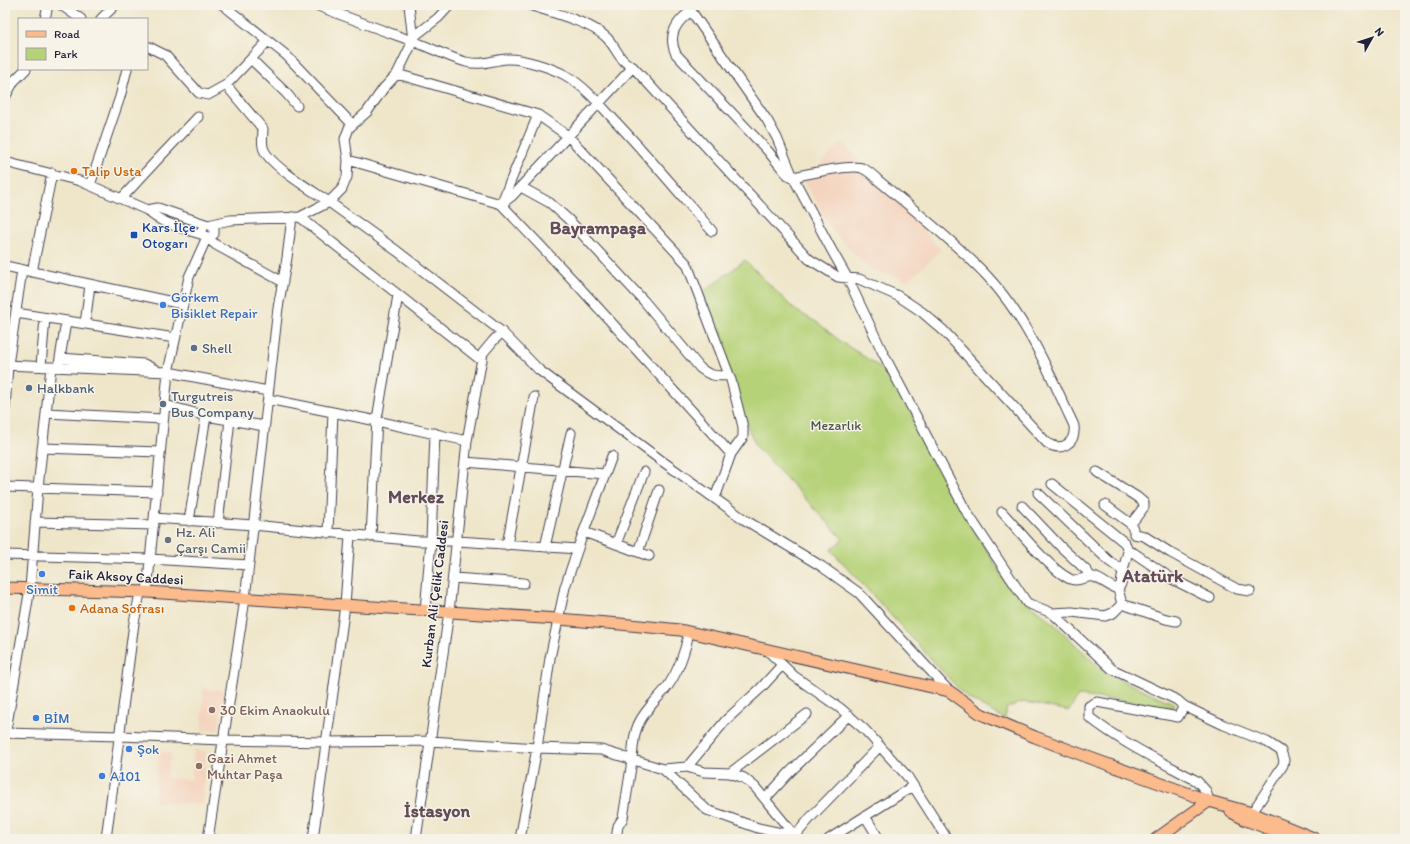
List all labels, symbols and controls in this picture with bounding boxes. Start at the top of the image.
legend [18,18,148,70]
north arrow [1352,18,1392,58]
text: N [1372,25,1387,39]
text: Road [54,27,80,41]
text: Park [54,47,78,61]
place label: Talip Usta [82,163,142,180]
marker: Talip Usta [69,166,79,176]
district label: Bayrampaşa [550,217,647,239]
place label: Kars İlçe Otogarı [142,219,196,252]
marker: Kars İlçe Otogarı [129,230,139,240]
place label: Görkem Bisiklet Repair [171,289,258,322]
marker: Görkem Bisiklet Repair [158,300,168,310]
place label: Shell [202,340,232,357]
marker: Shell [189,343,199,353]
place label: Halkbank [37,380,94,397]
marker: Halkbank [24,383,34,393]
place label: Turgutreis Bus Company [171,388,254,421]
marker: Turgutreis Bus Company [158,399,168,409]
park label: Mezarlık [810,417,862,434]
district label: Merkez [388,486,445,508]
street label: Kurban Ali Çelik Caddesi [418,519,452,669]
place label: Hz. Ali Çarşı Camii [176,524,246,557]
marker: Hz. Ali Çarşı Camii [163,535,173,545]
district label: Atatürk [1122,565,1184,587]
street label: Faik Aksoy Caddesi [68,566,184,588]
marker: Simit [37,569,47,579]
place label: Simit [26,581,58,598]
place label: Adana Sofrası [80,600,164,617]
marker: Adana Sofrası [67,603,77,613]
place label: 30 Ekim Anaokulu [220,702,330,719]
marker: 30 Ekim Anaokulu [207,705,217,715]
place label: BİM [44,710,70,727]
marker: BİM [31,713,41,723]
place label: Şok [137,741,160,758]
marker: Şok [124,744,134,754]
place label: Gazi Ahmet Muhtar Paşa [207,750,284,783]
marker: Gazi Ahmet Muhtar Paşa [194,761,204,771]
place label: A101 [110,768,141,785]
marker: A101 [97,771,107,781]
district label: İstasyon [404,800,470,822]

